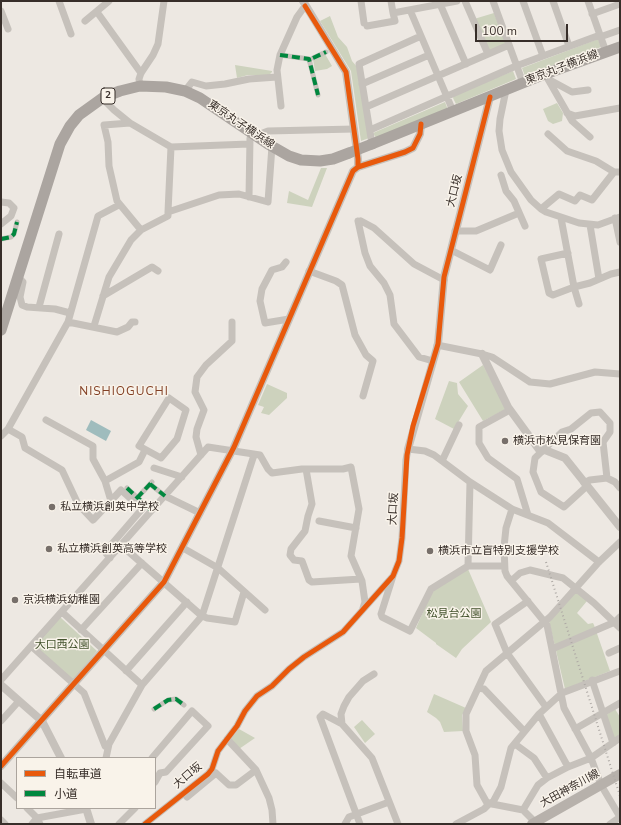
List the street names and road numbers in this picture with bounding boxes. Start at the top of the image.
street label: 東京丸子横浜線 [524,48,600,88]
road number: 2 [101,88,115,104]
street label: 東京丸子横浜線 [205,98,277,152]
street label: 大口坂 [445,173,465,209]
street label: 大口坂 [387,492,401,526]
street label: 大口坂 [171,760,205,792]
street label: 大田神奈川線 [538,767,602,811]

